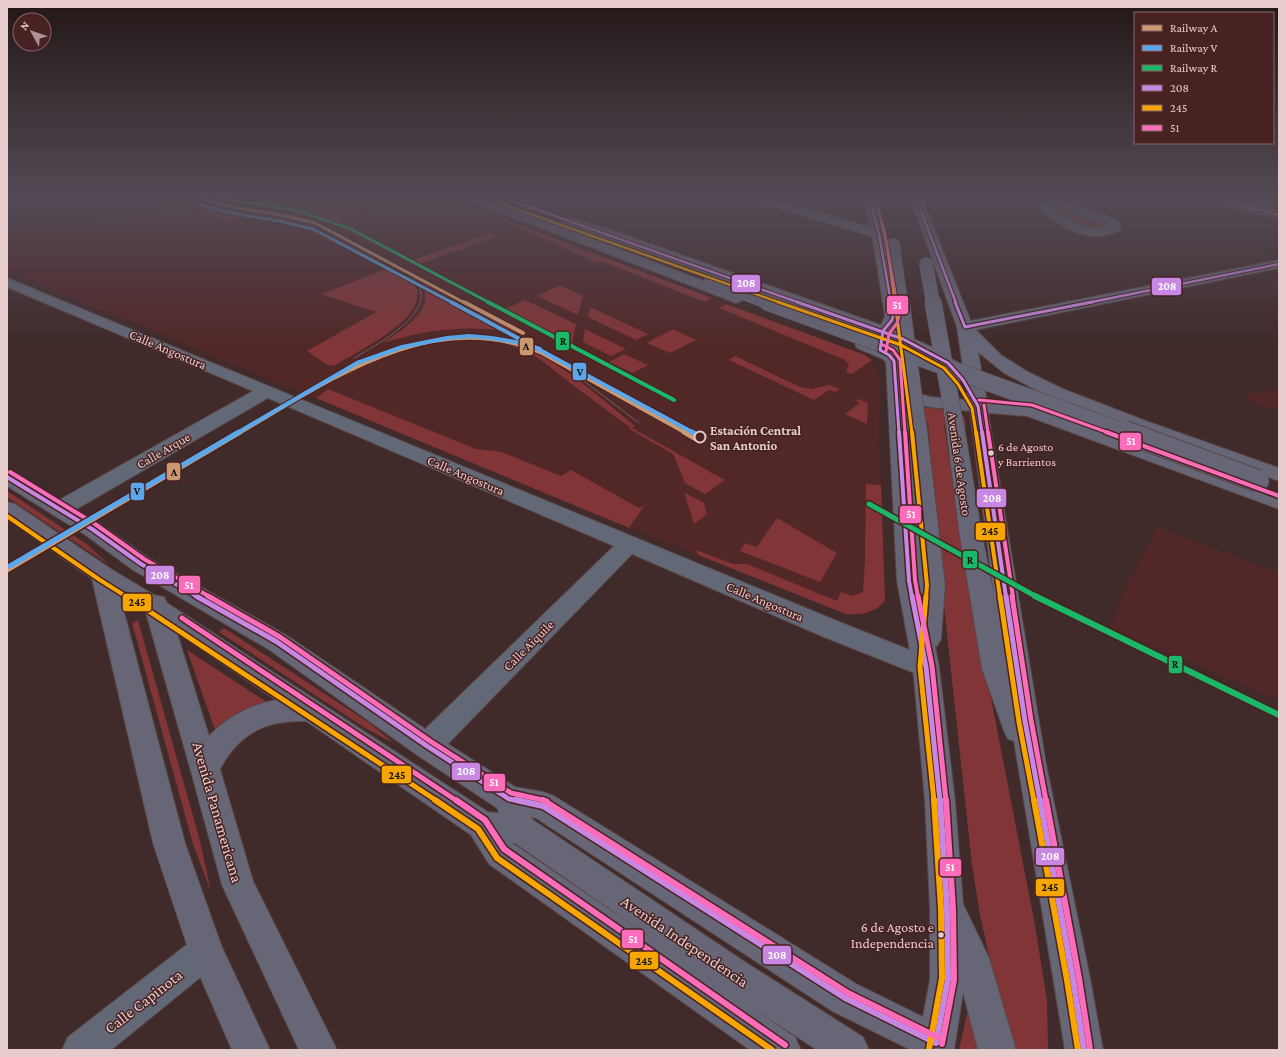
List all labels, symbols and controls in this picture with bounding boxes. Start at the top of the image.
north arrow [12,12,52,52]
legend [1134,12,1274,144]
text: N [17,18,32,32]
text: Railway A [1170,21,1217,35]
text: Railway V [1170,41,1217,55]
text: Railway R [1170,61,1217,75]
text: 208 [1170,81,1189,95]
text: 245 [1170,101,1187,115]
text: 51 [1170,121,1180,135]
line badge: 208 [731,274,761,293]
text: 208 [737,277,755,289]
line badge: 208 [1151,277,1182,296]
text: 208 [1158,280,1176,292]
line badge: 51 [886,295,909,315]
text: 51 [892,299,902,311]
street label: Calle Angostura [127,326,209,372]
line badge: R [555,331,570,351]
text: R [560,335,567,347]
line badge: A [519,337,534,356]
text: A [522,340,530,352]
line badge: V [572,362,587,381]
text: V [576,366,584,378]
street label: Avenida 6 de Agosto [945,411,974,517]
place label: Estación Central San Antonio [710,423,801,453]
street label: Calle Arque [133,428,193,472]
marker: Estación Central San Antonio [693,430,707,444]
line badge: 51 [1119,432,1142,451]
text: 51 [1126,435,1136,447]
place label: 6 de Agosto y Barrientos [997,440,1056,469]
marker: 6 de Agosto y Barrientos [986,448,996,458]
street label: Calle Angostura [425,452,507,498]
line badge: A [166,462,181,481]
line badge: V [130,482,145,501]
text: V [133,485,141,497]
line badge: 208 [976,488,1007,508]
text: 208 [983,492,1001,504]
line badge: 51 [899,505,922,524]
text: 51 [906,508,916,520]
line badge: 245 [975,522,1006,541]
text: 245 [982,525,998,537]
line badge: R [962,550,978,569]
text: R [967,554,974,566]
line badge: 208 [145,565,175,585]
text: 208 [151,569,169,581]
line badge: 51 [178,575,201,594]
street label: Calle Angostura [724,578,806,624]
text: 51 [184,579,194,591]
line badge: 245 [122,593,152,612]
text: 245 [129,596,145,608]
street label: Calle Aiquile [500,617,557,674]
line badge: R [1168,655,1183,674]
text: R [1172,658,1179,670]
street label: Avenida Panamericana [189,740,246,885]
line badge: 208 [451,762,481,781]
line badge: 245 [381,765,412,784]
text: 208 [457,765,475,777]
text: 245 [389,769,405,781]
line badge: 51 [483,773,506,792]
text: 51 [489,776,499,788]
line badge: 208 [1035,847,1065,866]
text: 208 [1041,850,1059,862]
line badge: 51 [939,858,962,877]
text: 51 [945,861,955,873]
line badge: 245 [1035,878,1065,897]
text: 245 [1042,881,1058,893]
street label: Avenida Independencia [617,892,752,992]
place label: 6 de Agosto e Independencia [851,919,935,951]
line badge: 51 [621,929,644,949]
marker: 6 de Agosto e Independencia [936,930,946,940]
text: 51 [628,933,638,945]
line badge: 208 [762,945,792,965]
text: 208 [768,949,786,961]
line badge: 245 [629,951,659,970]
text: 245 [636,955,652,967]
street label: Calle Capinota [101,965,187,1038]

